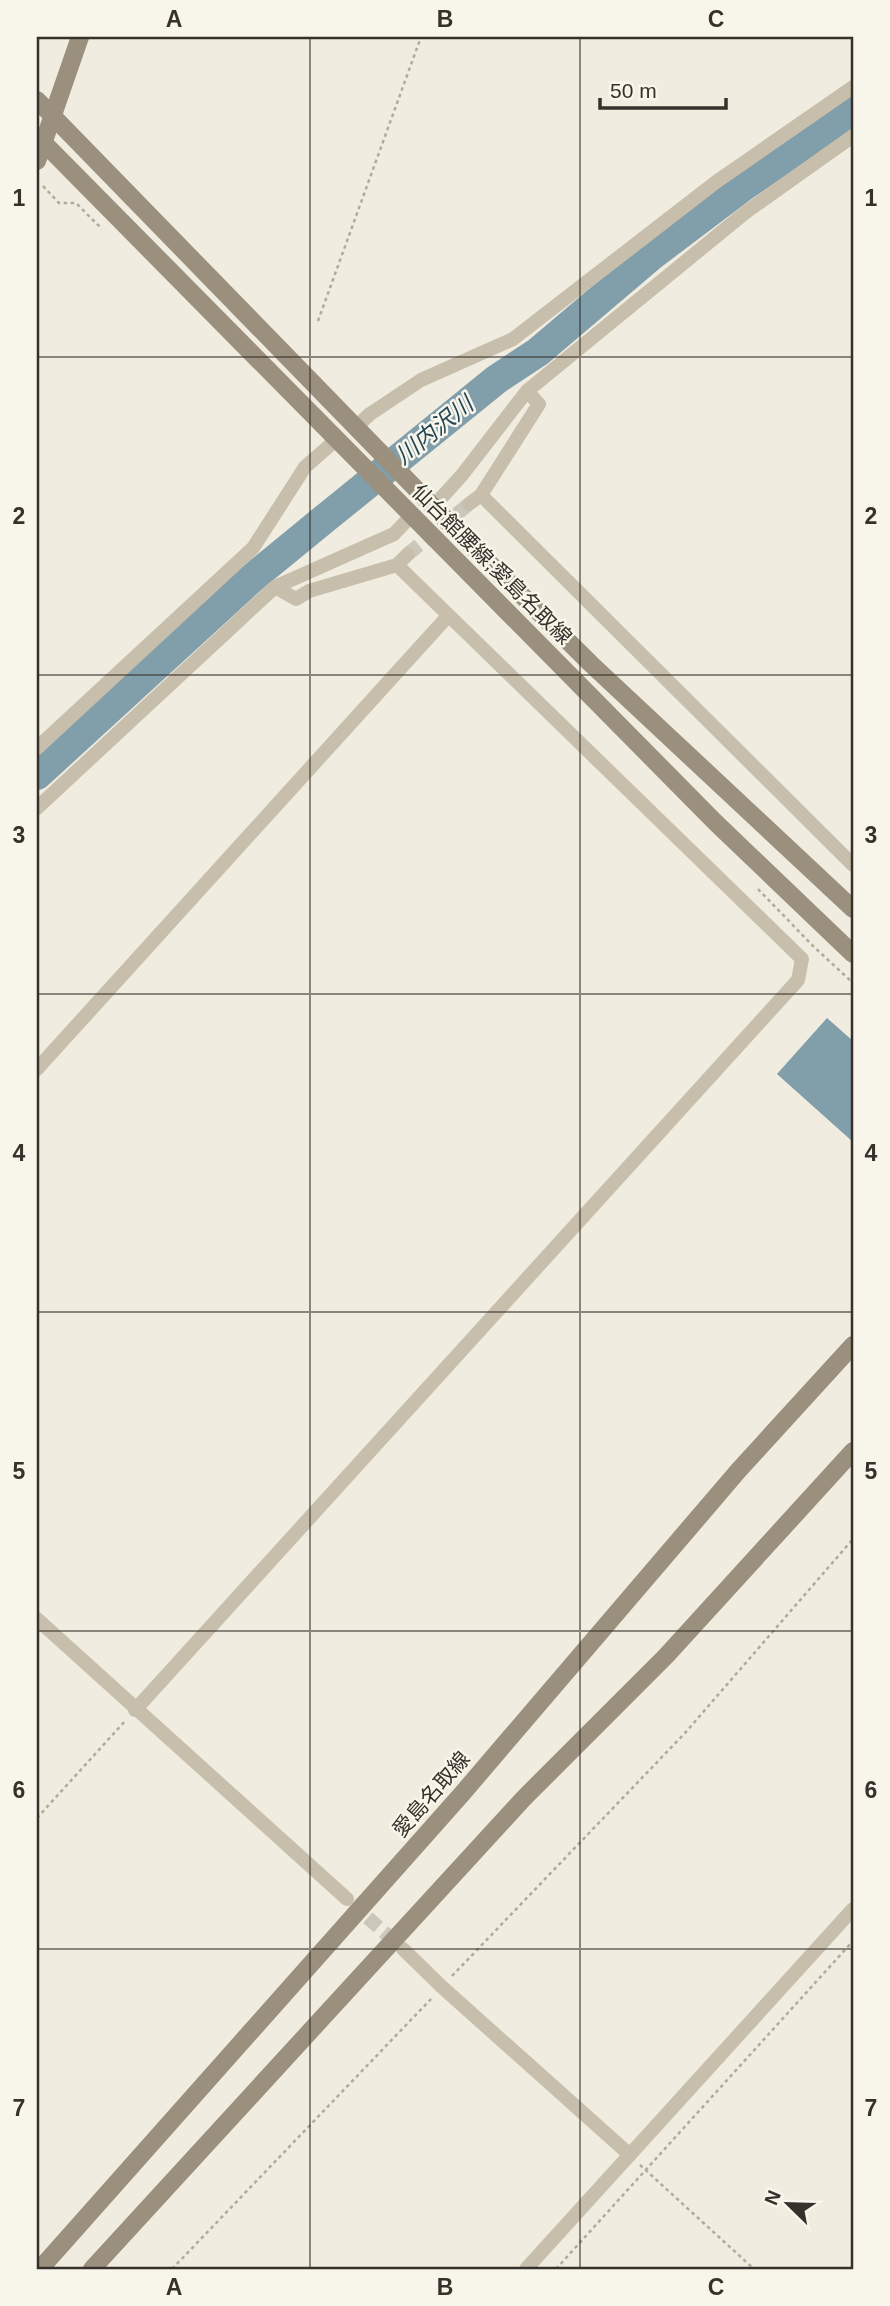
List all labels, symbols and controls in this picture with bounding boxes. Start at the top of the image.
text: A [166,6,182,32]
text: B [437,6,453,32]
text: C [708,6,724,32]
scale bar [600,66,726,110]
text: 50 m [610,79,657,102]
text: 1 [13,185,26,211]
text: 1 [865,185,878,211]
water label: 川内沢川 [390,389,480,469]
street label: 仙台館腰線;愛島名取線 [408,480,576,648]
text: 2 [13,503,25,529]
text: 2 [865,503,877,529]
text: 3 [13,822,25,848]
text: 3 [865,822,877,848]
text: 4 [13,1140,26,1166]
text: 4 [865,1140,878,1166]
text: 5 [13,1458,26,1484]
text: 5 [865,1458,878,1484]
street label: 愛島名取線 [388,1747,474,1841]
text: 6 [13,1777,25,1803]
text: 6 [865,1777,877,1803]
text: 7 [13,2095,25,2121]
text: 7 [865,2095,877,2121]
north arrow [754,2170,824,2240]
text: N [760,2187,785,2208]
text: A [166,2274,182,2300]
text: B [437,2274,453,2300]
text: C [708,2274,724,2300]

